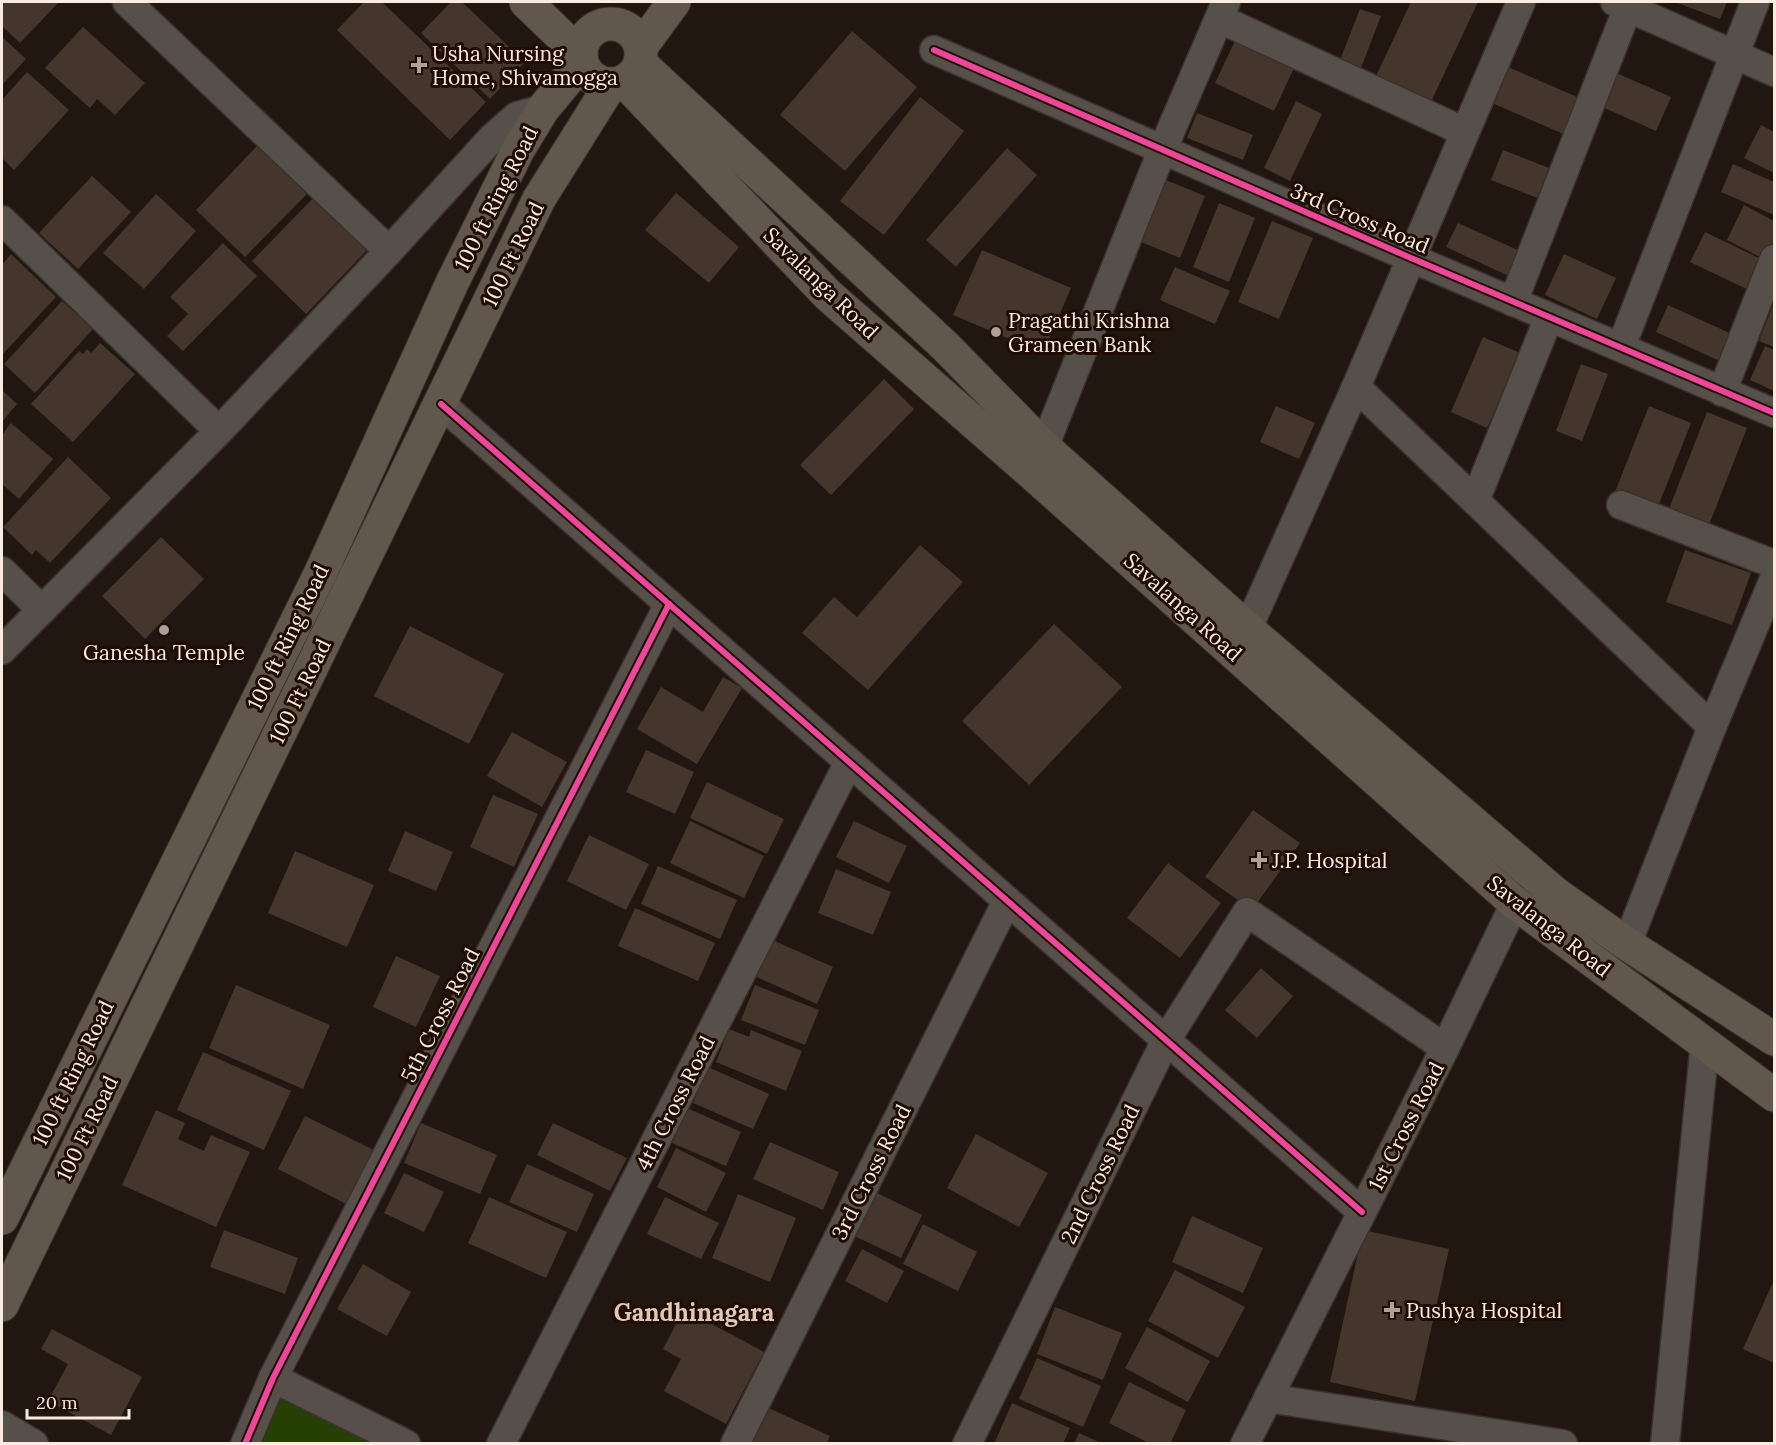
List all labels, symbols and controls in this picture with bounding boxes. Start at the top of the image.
place label: Usha Nursing Home, Shivamogga [432,40,618,91]
marker: Usha Nursing Home, Shivamogga [410,56,428,74]
street label: 100 ft Ring Road [448,122,544,274]
street label: 3rd Cross Road [1286,177,1434,259]
street label: 100 Ft Road [476,197,550,311]
street label: Savalanga Road [758,221,884,345]
place label: Pragathi Krishna Grameen Bank [1008,307,1170,358]
marker: Pragathi Krishna Grameen Bank [989,325,1003,339]
street label: Savalanga Road [1118,547,1248,667]
street label: 100 ft Ring Road [241,560,335,714]
marker: Ganesha Temple [157,623,171,637]
street label: 100 Ft Road [263,634,337,748]
place label: Ganesha Temple [83,639,245,666]
place label: J.P. Hospital [1271,847,1388,874]
marker: J.P. Hospital [1250,851,1268,869]
street label: Savalanga Road [1482,869,1616,983]
street label: 5th Cross Road [395,943,485,1087]
street label: 100 ft Ring Road [26,996,120,1150]
street label: 4th Cross Road [630,1031,720,1175]
street label: 1st Cross Road [1362,1057,1450,1195]
street label: 100 Ft Road [50,1071,124,1185]
street label: 3rd Cross Road [825,1100,917,1244]
street label: 2nd Cross Road [1055,1100,1145,1248]
district label: Gandhinagara [614,1297,775,1328]
place label: Pushya Hospital [1406,1297,1562,1324]
marker: Pushya Hospital [1383,1301,1401,1319]
scale bar [27,1382,129,1420]
text: 20 m [36,1391,78,1414]

